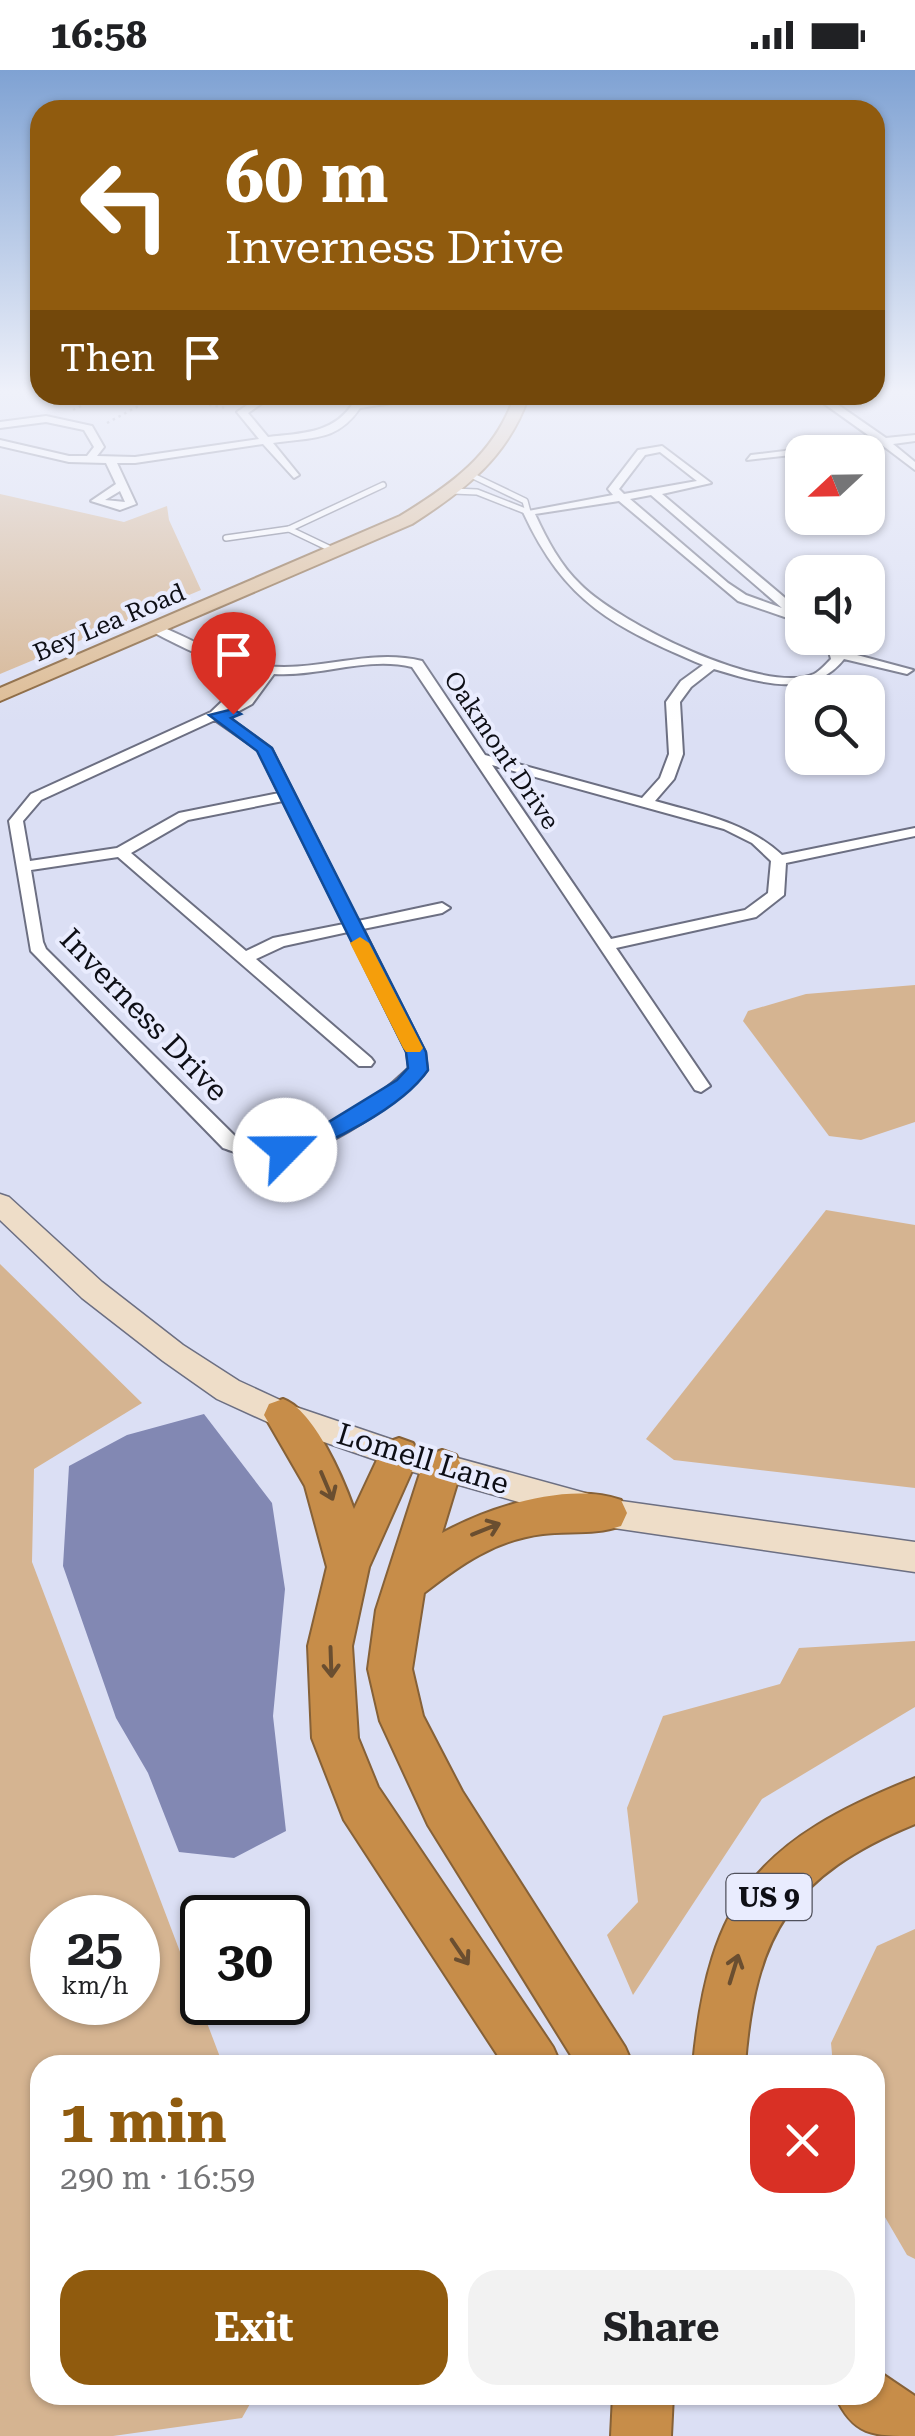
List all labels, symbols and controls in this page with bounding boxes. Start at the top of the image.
text: 16:58 [50,13,147,57]
text: 60 m [225,137,389,219]
icon: left [60,140,190,270]
text: Inverness Drive [225,221,564,274]
icon: arrive [175,330,230,385]
text: Then [60,336,155,380]
north arrow [785,435,885,535]
map controls [785,435,885,775]
button: sound [785,555,885,655]
street label: Bey Lea Road [29,577,189,667]
pin [191,612,276,715]
icon: arrive [206,627,261,682]
street label: Oakmont Drive [438,666,565,835]
button: search [785,675,885,775]
street label: Inverness Drive [53,921,235,1108]
position arrow [233,1098,337,1202]
street label: Lomell Lane [333,1416,513,1501]
one-way arrow [319,1470,337,1501]
one-way arrow [470,1519,501,1537]
one-way arrow [322,1646,341,1678]
road number: US 9 [726,1874,812,1920]
speed limit sign: 30 [180,1895,310,2025]
text: 25 [67,1919,123,1977]
one-way arrow [450,1938,470,1965]
one-way arrow [727,1954,745,1986]
text: km/h [62,1971,128,2000]
text: 1 min [60,2086,227,2157]
button: close [750,2088,855,2193]
text: 290 m · 16:59 [60,2159,255,2197]
button: Exit [60,2270,448,2385]
button: Share [468,2270,855,2385]

